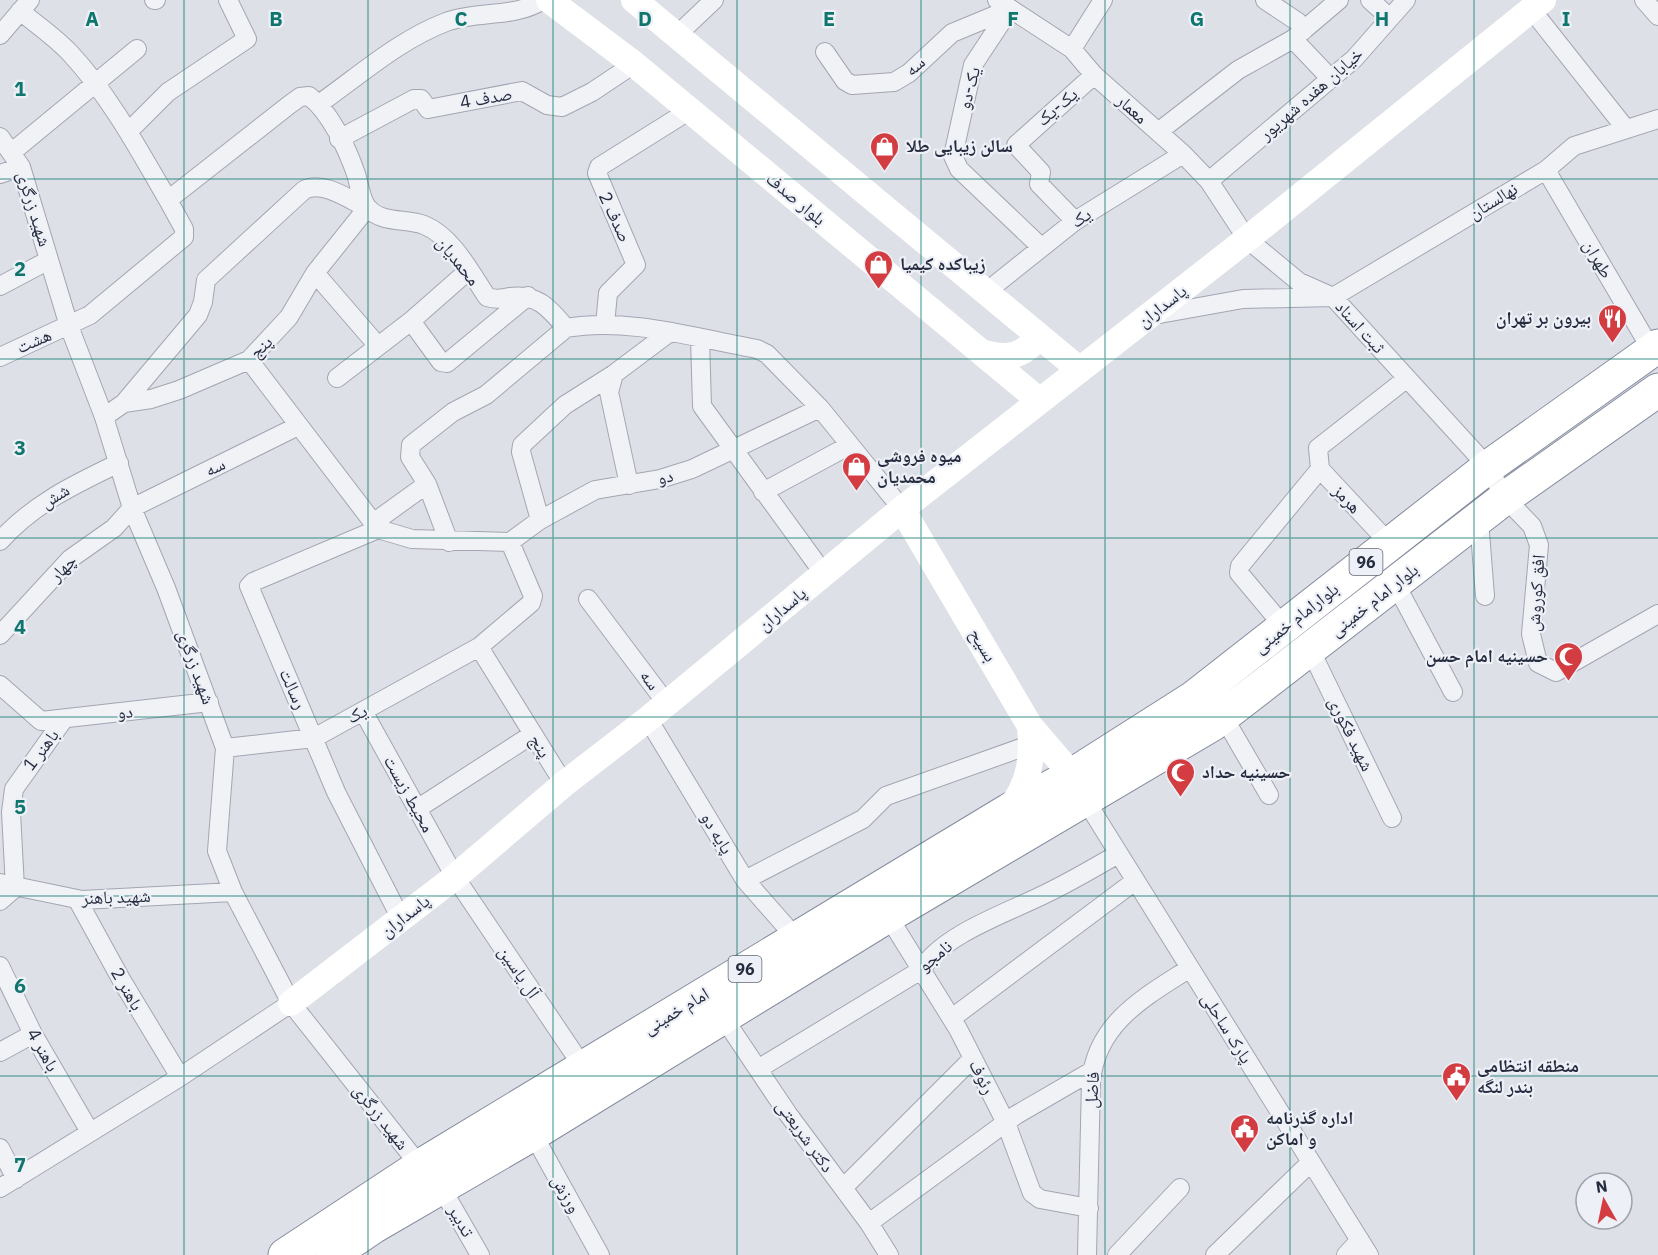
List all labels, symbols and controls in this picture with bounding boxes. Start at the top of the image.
text: A [85,5,99,32]
text: B [269,5,283,32]
text: C [454,5,468,32]
text: D [638,5,652,32]
text: E [823,5,835,32]
text: F [1007,5,1019,32]
text: G [1190,5,1204,32]
text: H [1375,5,1389,32]
text: I [1562,5,1570,32]
street label: خیابان هفده شهریور [1253,42,1367,146]
street label: سه [900,50,930,81]
street label: یک-دو [952,64,985,112]
text: 1 [14,75,26,102]
street label: صدف 4 [458,82,514,113]
street label: یک-یک [1031,82,1082,131]
street label: معمار [1111,88,1153,129]
shop icon: سالن زیبایی طلا [869,130,901,172]
place label: سالن زیبایی طلا [906,134,1013,157]
street label: بلوار صدف [762,167,831,230]
street label: شهید زرگری [12,168,57,249]
street label: نهالستان [1464,177,1522,224]
street label: صدف 2 [594,188,637,246]
street label: یک [1066,202,1096,233]
street label: محمدیان [431,231,485,290]
street label: طهران [1578,235,1619,282]
shop icon: زیباکده کیمیا [863,248,895,290]
place label: زیباکده کیمیا [900,252,986,275]
text: 2 [14,255,26,282]
street label: پاسداران [1132,279,1191,332]
street label: ثبت اسناد [1330,295,1390,358]
restaurant icon: بیرون بر تهران [1596,302,1628,344]
place label: بیرون بر تهران [1496,306,1591,329]
street label: هشت [13,323,55,358]
street label: پنج [244,330,278,364]
text: 3 [14,434,26,461]
place label: میوه فروشی محمدیان [877,444,961,488]
shop icon: میوه فروشی محمدیان [840,450,872,492]
street label: سه [201,452,229,481]
street label: دو [654,463,675,490]
street label: شش [36,478,74,513]
street label: هرمز [1327,478,1367,518]
street label: چهار [43,549,81,587]
road number: 96 [1350,549,1382,575]
street label: افق کوروش [1521,554,1550,632]
street label: بلوار امام خمینی [1325,558,1423,642]
street label: بلوارامام خمینی [1248,577,1344,659]
street label: پاسداران [752,581,811,636]
text: 4 [14,613,26,640]
street label: بسیح [964,624,1002,666]
street label: شهید زرگری [172,626,221,707]
mosque icon: حسینیه امام حسن [1553,640,1585,682]
place label: حسینیه امام حسن [1426,644,1548,668]
street label: رسالت [274,665,312,713]
street label: سه [635,665,666,695]
street label: شهید فکوری [1324,693,1379,775]
street label: دو [116,699,134,724]
street label: یک [342,699,371,728]
street label: باهنر 1 [17,724,64,775]
street label: پنج [524,730,556,762]
street label: محیط زیست [379,751,440,836]
mosque icon: حسینیه حداد [1165,756,1197,798]
place label: حسینیه حداد [1202,760,1291,783]
text: 5 [14,793,26,820]
street label: پایه دو [696,807,739,858]
street label: شهید باهنر [80,884,151,909]
street label: پاسداران [375,889,434,942]
street label: نامجو [913,935,957,977]
street label: آل یاسین [493,941,546,1003]
road number: 96 [728,956,762,982]
street label: باهنر 2 [106,963,149,1015]
text: 6 [14,972,26,999]
street label: امام خمینی [638,982,714,1040]
street label: پارک ساحلی [1196,988,1258,1068]
street label: باهنر 4 [22,1024,65,1076]
place label: منطقه انتظامی بندر لنگه [1477,1054,1579,1098]
street label: رئوف [964,1056,1001,1098]
public building icon: منطقه انتظامی بندر لنگه [1440,1060,1472,1102]
street label: فاضل [1079,1071,1104,1109]
street label: شهید زرگری [348,1079,414,1154]
street label: دکتر شریعتی [771,1095,840,1177]
place label: اداره گذرنامه و اماکن [1266,1106,1353,1150]
public building icon: اداره گذرنامه و اماکن [1229,1112,1261,1154]
text: 7 [14,1151,26,1178]
street label: ورزش [547,1170,586,1217]
north arrow [1574,1171,1634,1231]
text: N [1594,1175,1609,1197]
street label: تدبیر [443,1200,480,1241]

